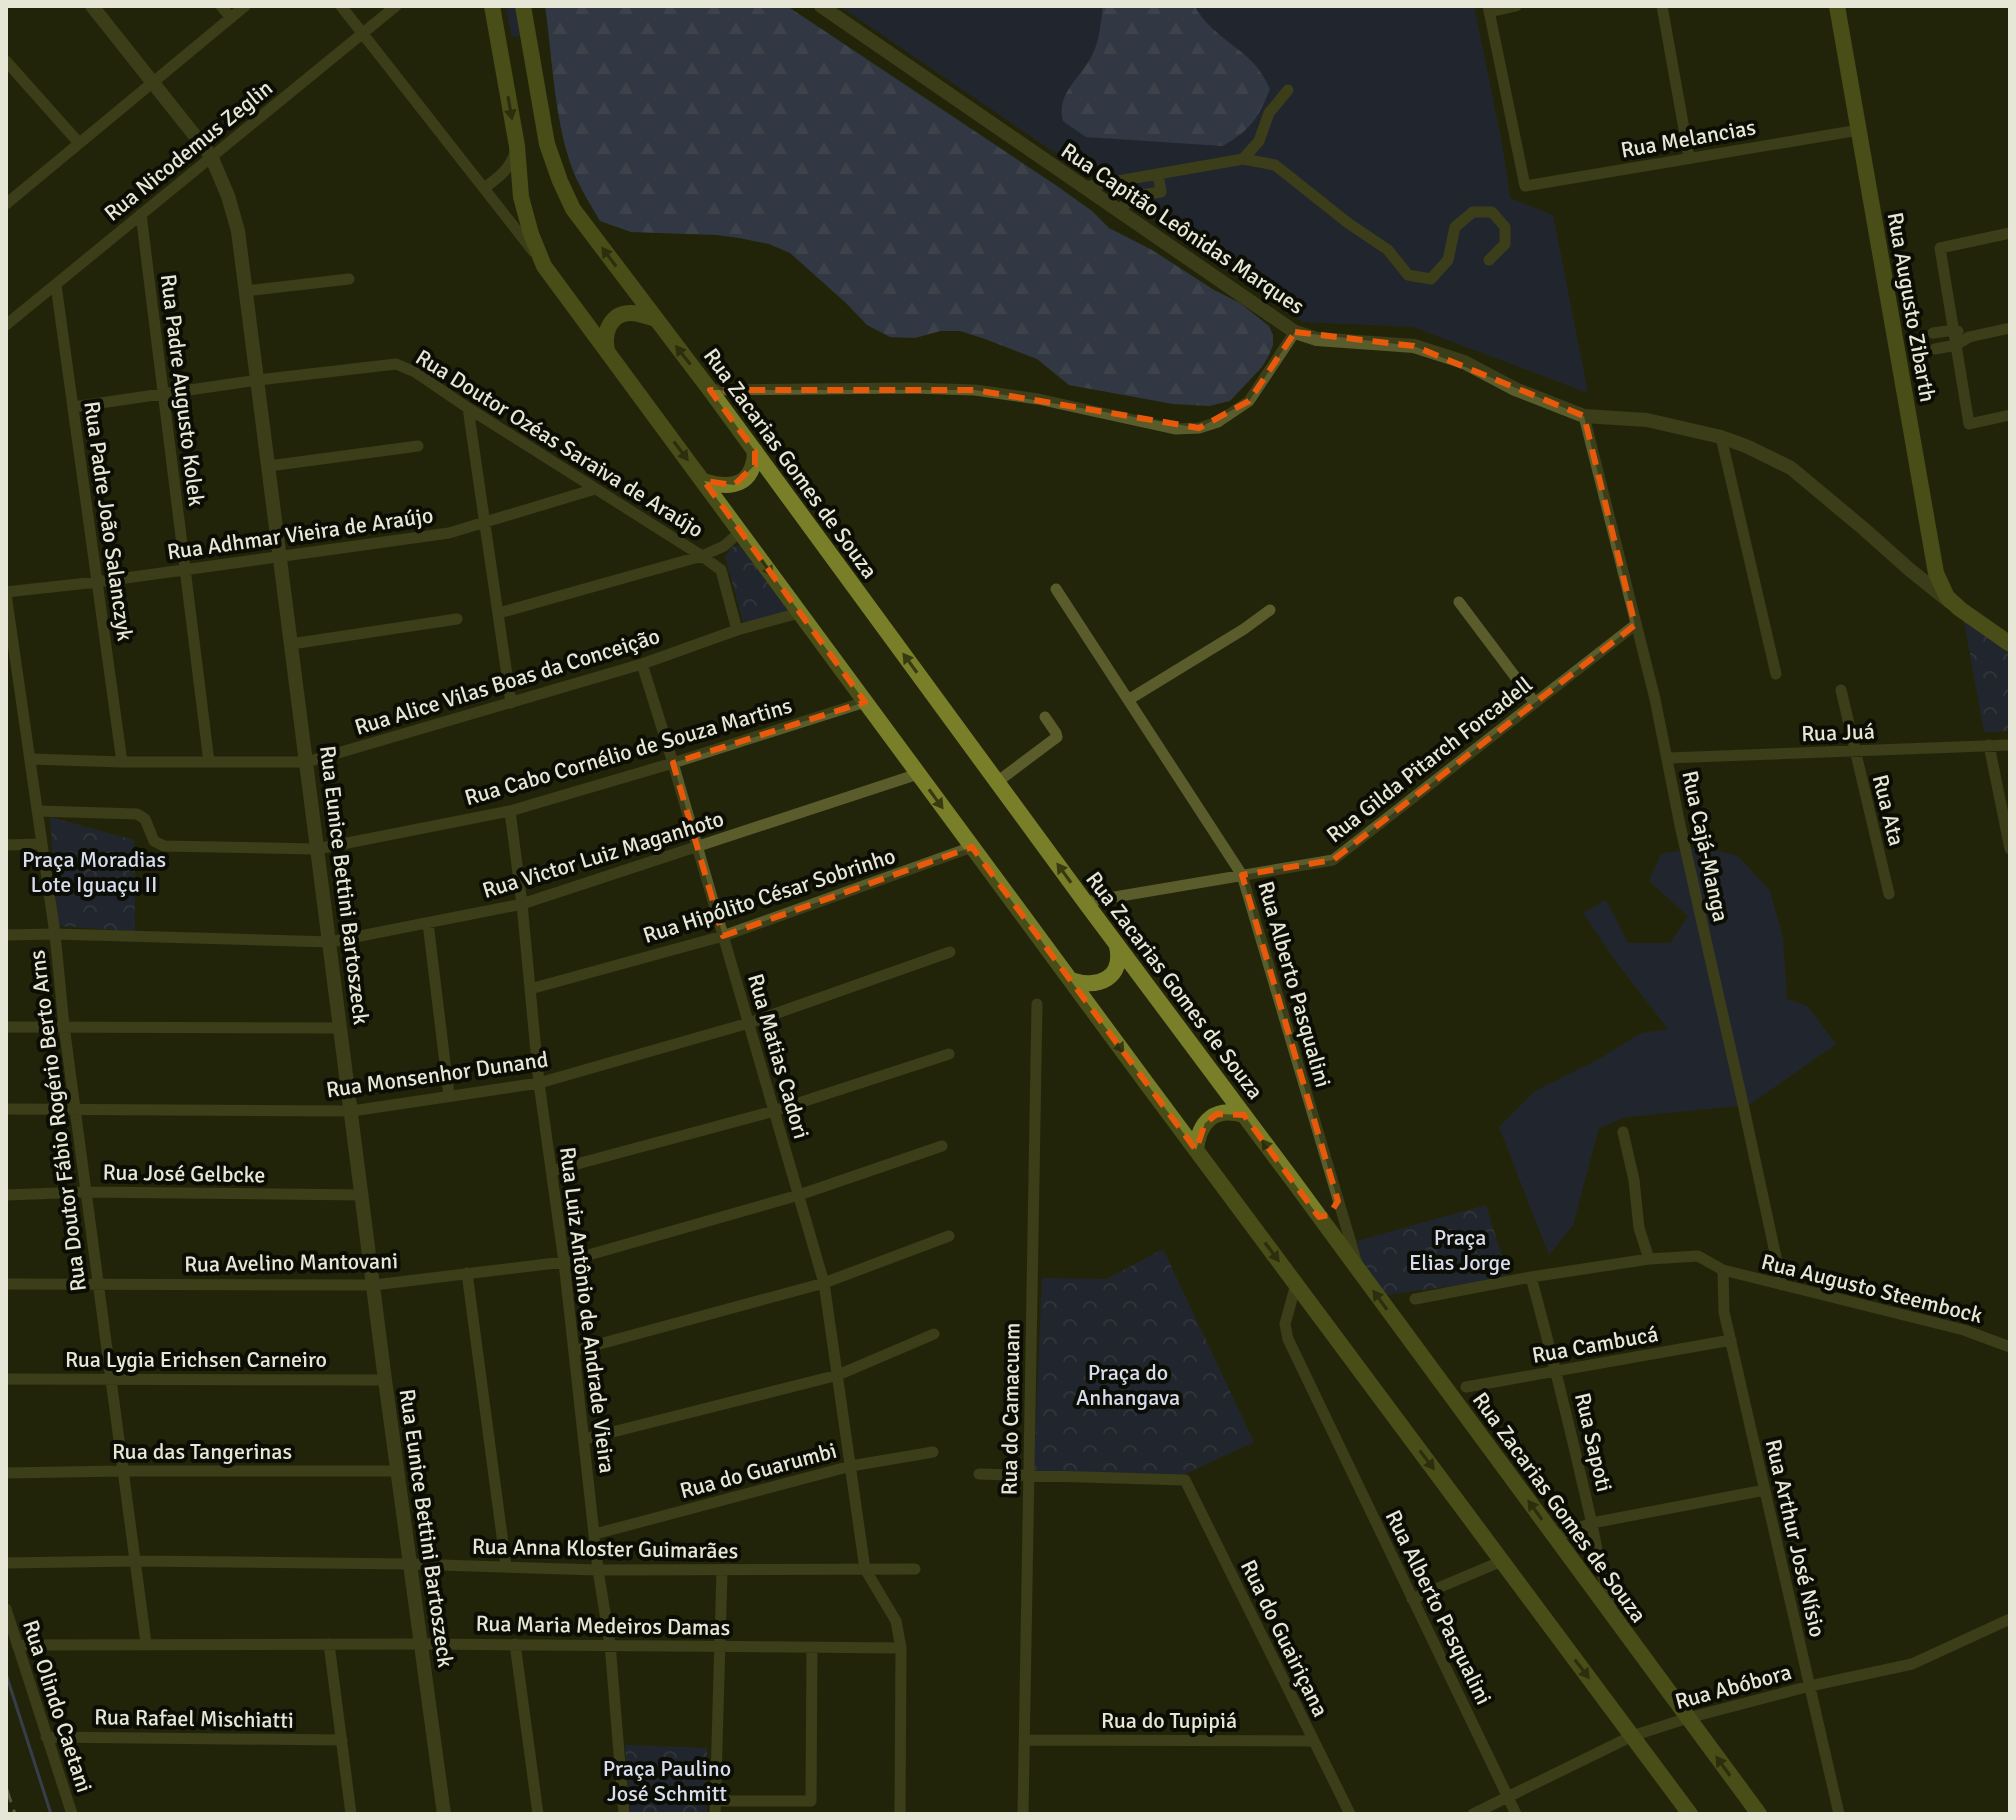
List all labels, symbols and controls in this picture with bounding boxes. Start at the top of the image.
street label: Rua Nicodemus Zeglin [99,74,278,227]
one-way arrow [504,96,516,121]
street label: Rua Melancias [1619,113,1758,164]
street label: Rua Capitão Leônidas Marques [1056,137,1309,320]
street label: Rua Augusto Zibarth [1882,210,1942,404]
one-way arrow [602,247,618,267]
street label: Rua Padre Augusto Kolek [155,272,210,508]
street label: Rua Doutor Ozéas Saraiva de Araújo [411,343,709,543]
street label: Rua Zacarias Gomes de Souza [698,343,883,584]
one-way arrow [676,345,692,365]
street label: Rua Padre João Salanczyk [78,399,139,643]
one-way arrow [673,441,689,461]
street label: Rua Adhmar Vieira de Araújo [165,501,435,566]
one-way arrow [758,556,773,577]
street label: Rua Alice Vilas Boas da Conceição [351,622,663,741]
one-way arrow [903,653,919,674]
street label: Rua Gilda Pitarch Forcadell [1321,671,1538,848]
street label: Rua Cabo Cornélio de Souza Martins [461,692,795,811]
street label: Rua Juá [1801,718,1875,747]
street label: Rua Eunice Bettini Bartoszeck [314,744,375,1026]
street label: Rua Cajá-Manga [1676,768,1735,924]
street label: Rua Ata [1867,772,1910,849]
one-way arrow [928,788,944,809]
street label: Rua Victor Luiz Maganhoto [479,805,727,904]
street label: Rua Hipólito César Sobrinho [640,842,899,949]
park label: Praça Moradias Lote Iguaçu II [22,846,166,898]
one-way arrow [1056,863,1072,884]
street label: Rua Zacarias Gomes de Souza [1080,866,1269,1105]
street label: Rua Alberto Pasqualini [1252,878,1337,1090]
street label: Rua Doutor Fábio Rogério Berto Arns [23,949,92,1293]
street label: Rua Matias Cadori [742,970,815,1142]
one-way arrow [1109,1032,1125,1053]
street label: Rua Monsenhor Dunand [324,1046,550,1103]
one-way arrow [1261,1138,1277,1160]
street label: Rua Luiz Antônio de Andrade Vieira [554,1145,621,1475]
street label: Rua José Gelbcke [102,1159,266,1188]
park label: Praça Elias Jorge [1409,1224,1511,1276]
one-way arrow [1264,1241,1280,1263]
street label: Rua Avelino Mantovani [184,1247,398,1278]
street label: Rua Augusto Steembock [1759,1248,1985,1329]
one-way arrow [1373,1290,1388,1311]
street label: Rua Cambucá [1530,1320,1660,1369]
street label: Rua do Camacuam [995,1322,1026,1496]
street label: Rua Lygia Erichsen Carneiro [65,1346,327,1373]
park label: Praça do Anhangava [1076,1359,1180,1411]
street label: Rua Eunice Bettini Bartoszeck [394,1387,459,1669]
street label: Rua Zacarias Gomes de Souza [1467,1387,1652,1628]
street label: Rua Sapoti [1569,1390,1618,1494]
street label: Rua do Guarumbi [677,1437,840,1504]
street label: Rua Arthur José Nísio [1760,1437,1831,1640]
street label: Rua das Tangerinas [112,1438,292,1465]
one-way arrow [1419,1450,1435,1471]
one-way arrow [1527,1499,1543,1520]
street label: Rua Alberto Pasqualini [1380,1505,1497,1709]
street label: Rua Anna Kloster Guimarães [472,1533,738,1564]
street label: Rua do Guairiçana [1235,1555,1334,1721]
street label: Rua Maria Medeiros Damas [475,1610,731,1641]
street label: Rua Olindo Caetani [17,1617,98,1796]
street label: Rua Abóbora [1672,1658,1794,1715]
one-way arrow [1574,1659,1590,1679]
street label: Rua Rafael Mischiatti [94,1703,294,1734]
street label: Rua do Tupipiá [1101,1707,1237,1734]
park label: Praça Paulino José Schmitt [603,1755,731,1807]
one-way arrow [1716,1756,1732,1776]

